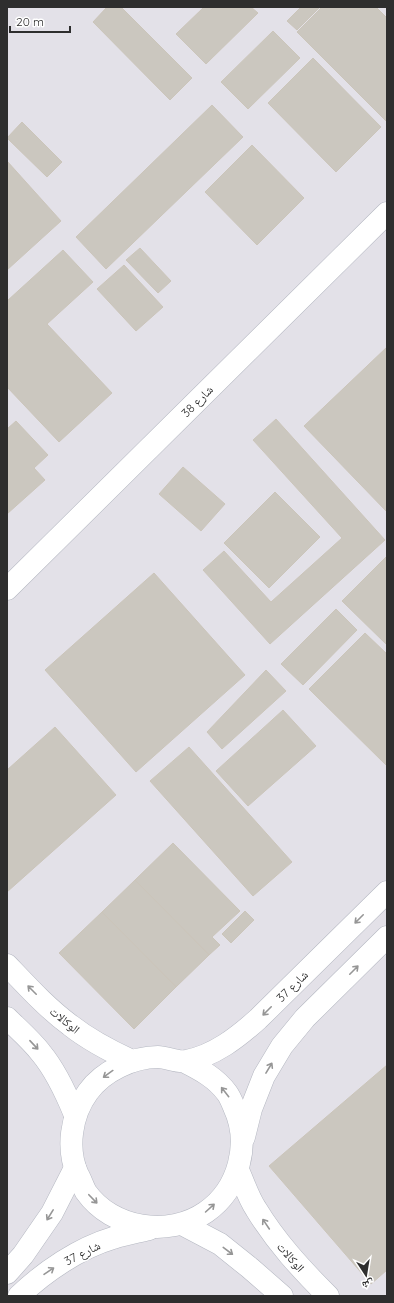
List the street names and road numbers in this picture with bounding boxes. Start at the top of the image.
street label: شارع 38 [178,382,217,421]
street label: شارع 37 [273,967,312,1006]
street label: الوكالات [47,1003,83,1037]
street label: شارع 37 [61,1238,103,1269]
street label: الوكالات [274,1239,308,1275]

